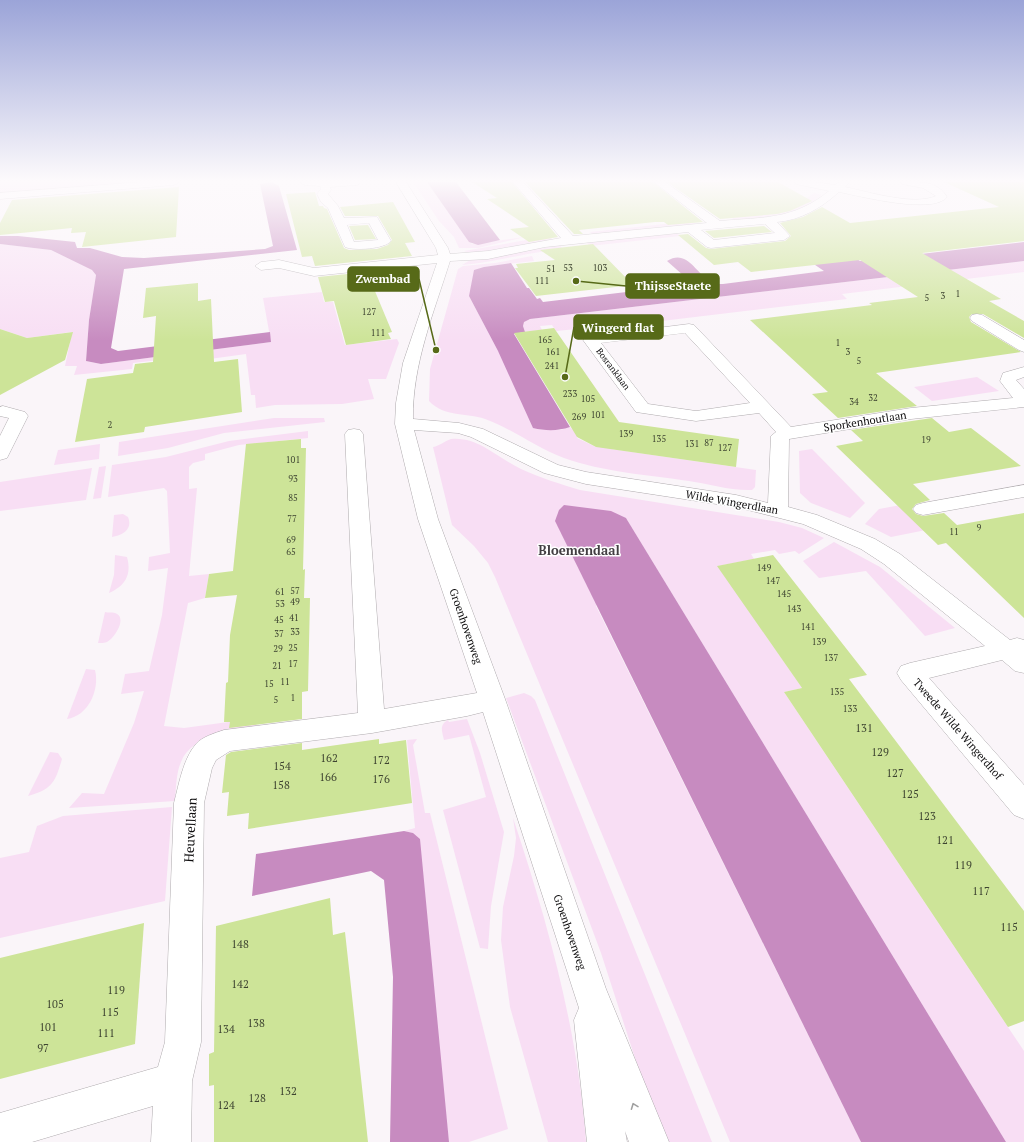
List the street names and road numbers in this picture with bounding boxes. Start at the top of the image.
street label: Bosranklaan [593,346,633,393]
street label: Sporkenhoutlaan [822,407,908,434]
street label: Wilde Wingerdlaan [685,487,780,517]
street label: Groenhovenweg [447,586,486,666]
street label: Tweede Wilde Wingerdhof [910,676,1007,783]
street label: Heuvellaan [179,797,201,863]
street label: Groenhovenweg [551,892,590,972]

